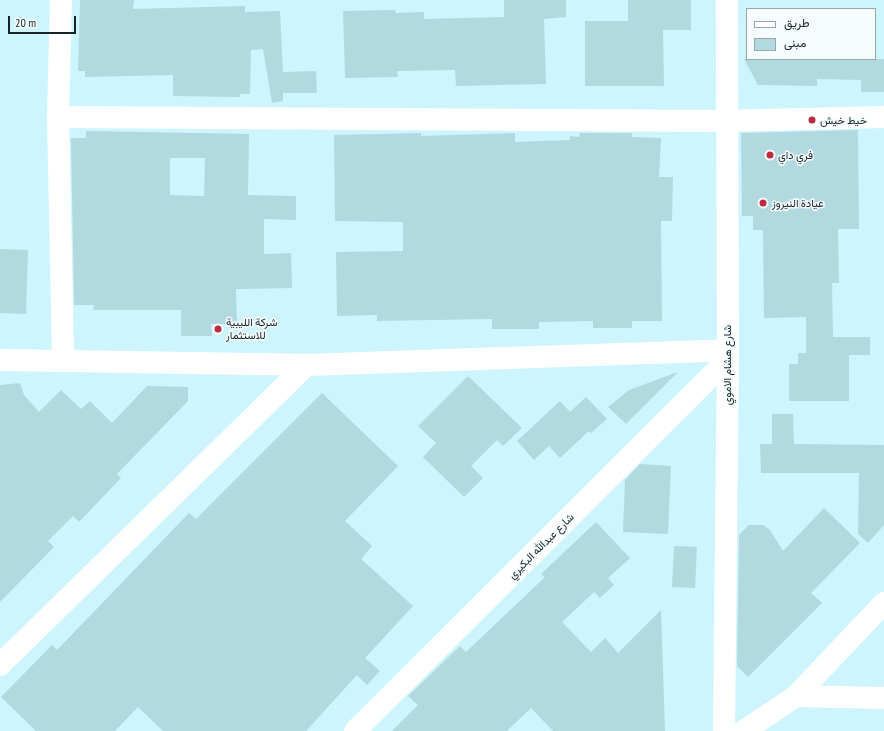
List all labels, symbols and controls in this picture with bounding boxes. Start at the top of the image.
scale bar [10,8,78,34]
legend [746,8,876,60]
text: 20 m [15,15,36,30]
text: طريق [784,15,809,30]
text: مبنى [784,35,806,50]
place label: خيط خيش [820,113,867,127]
marker: خيط خيش [807,115,817,125]
place label: فري داي [778,148,813,162]
marker: فري داي [765,150,775,160]
place label: عيادة النيروز [772,196,824,210]
marker: عيادة النيروز [757,197,769,209]
place label: شركة الليبية للاستثمار [226,316,278,342]
marker: شركة الليبية للاستثمار [213,324,223,334]
street label: شارع هشام الاموي [720,325,734,405]
street label: شارع عبدالله البكيري [505,510,577,582]

